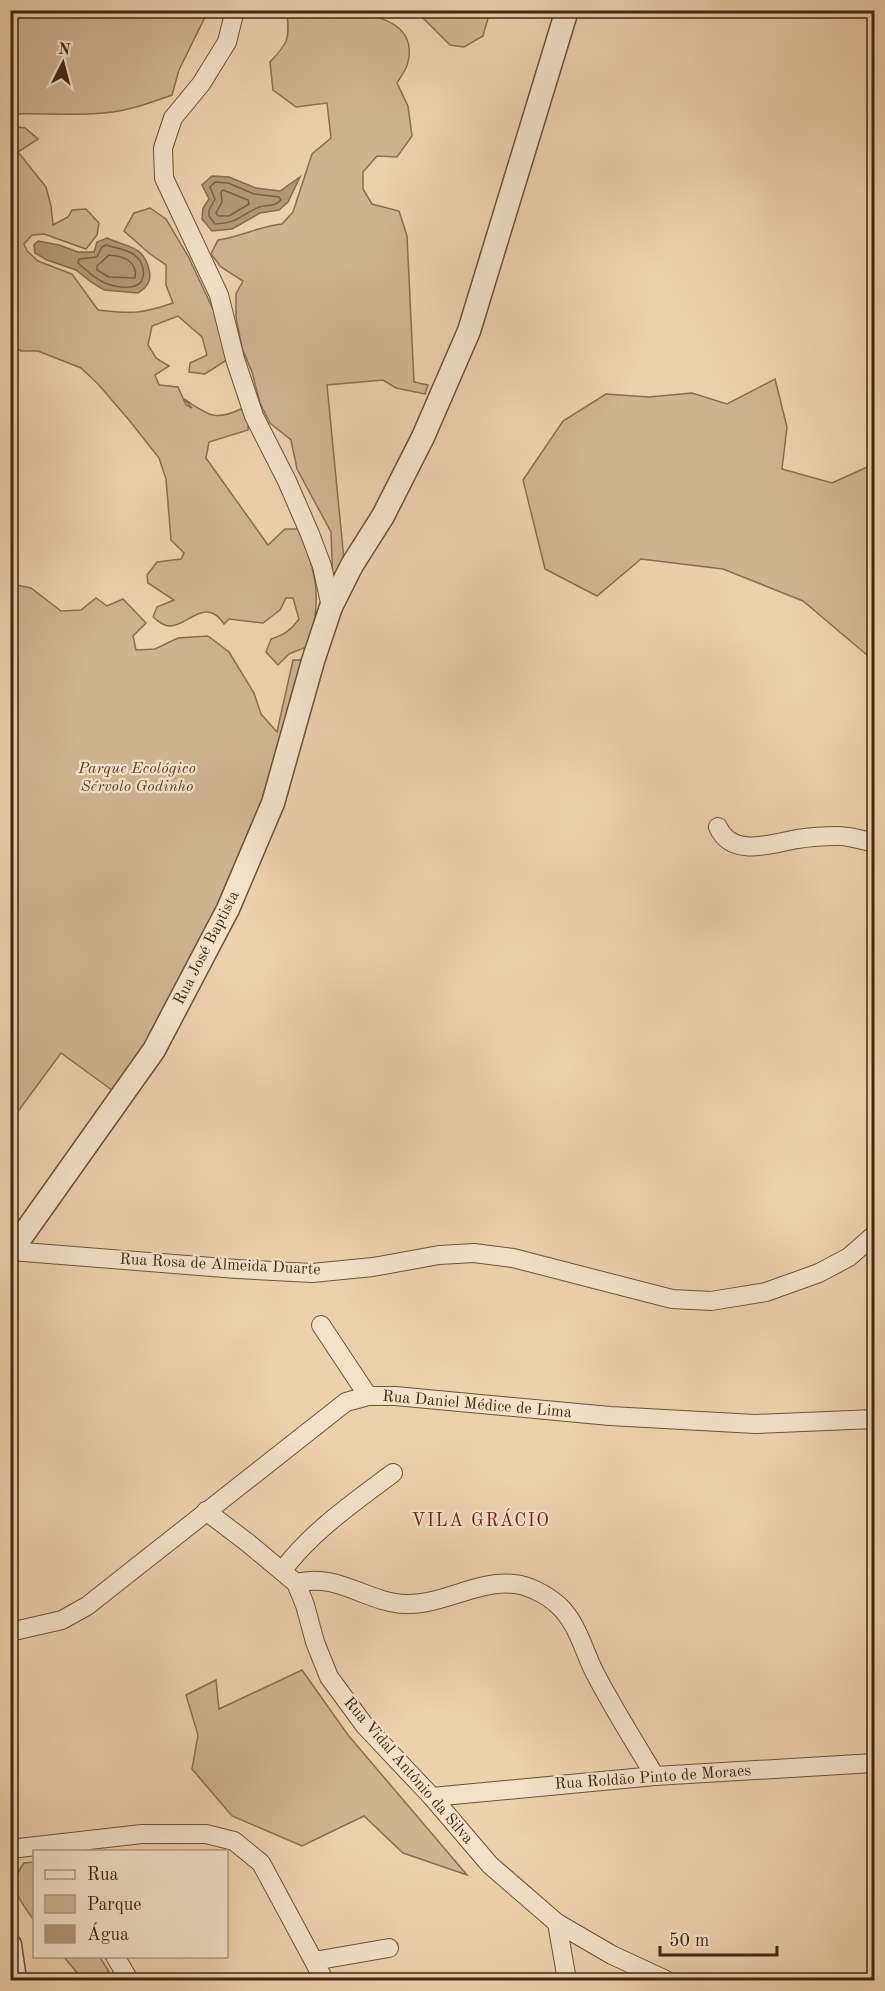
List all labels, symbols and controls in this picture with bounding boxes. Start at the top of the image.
north arrow [33,33,93,93]
text: N [57,41,72,59]
park label: Parque Ecológico Sérvolo Godinho [77,761,196,795]
street label: Rua José Baptista [171,888,243,1007]
street label: Rua Rosa de Almeida Duarte [119,1252,321,1278]
street label: Rua Daniel Médice de Lima [382,1389,572,1421]
district label: VILA GRÁCIO [412,1508,550,1530]
street label: Rua Vidal Antônio da Silva [340,1695,476,1847]
street label: Rua Roldão Pinto de Moraes [554,1763,752,1793]
legend [33,1850,228,1958]
text: Rua [87,1866,118,1884]
text: Parque [87,1896,142,1914]
scale bar [660,1919,777,1957]
text: Água [87,1922,129,1944]
text: 50 m [669,1932,709,1950]

